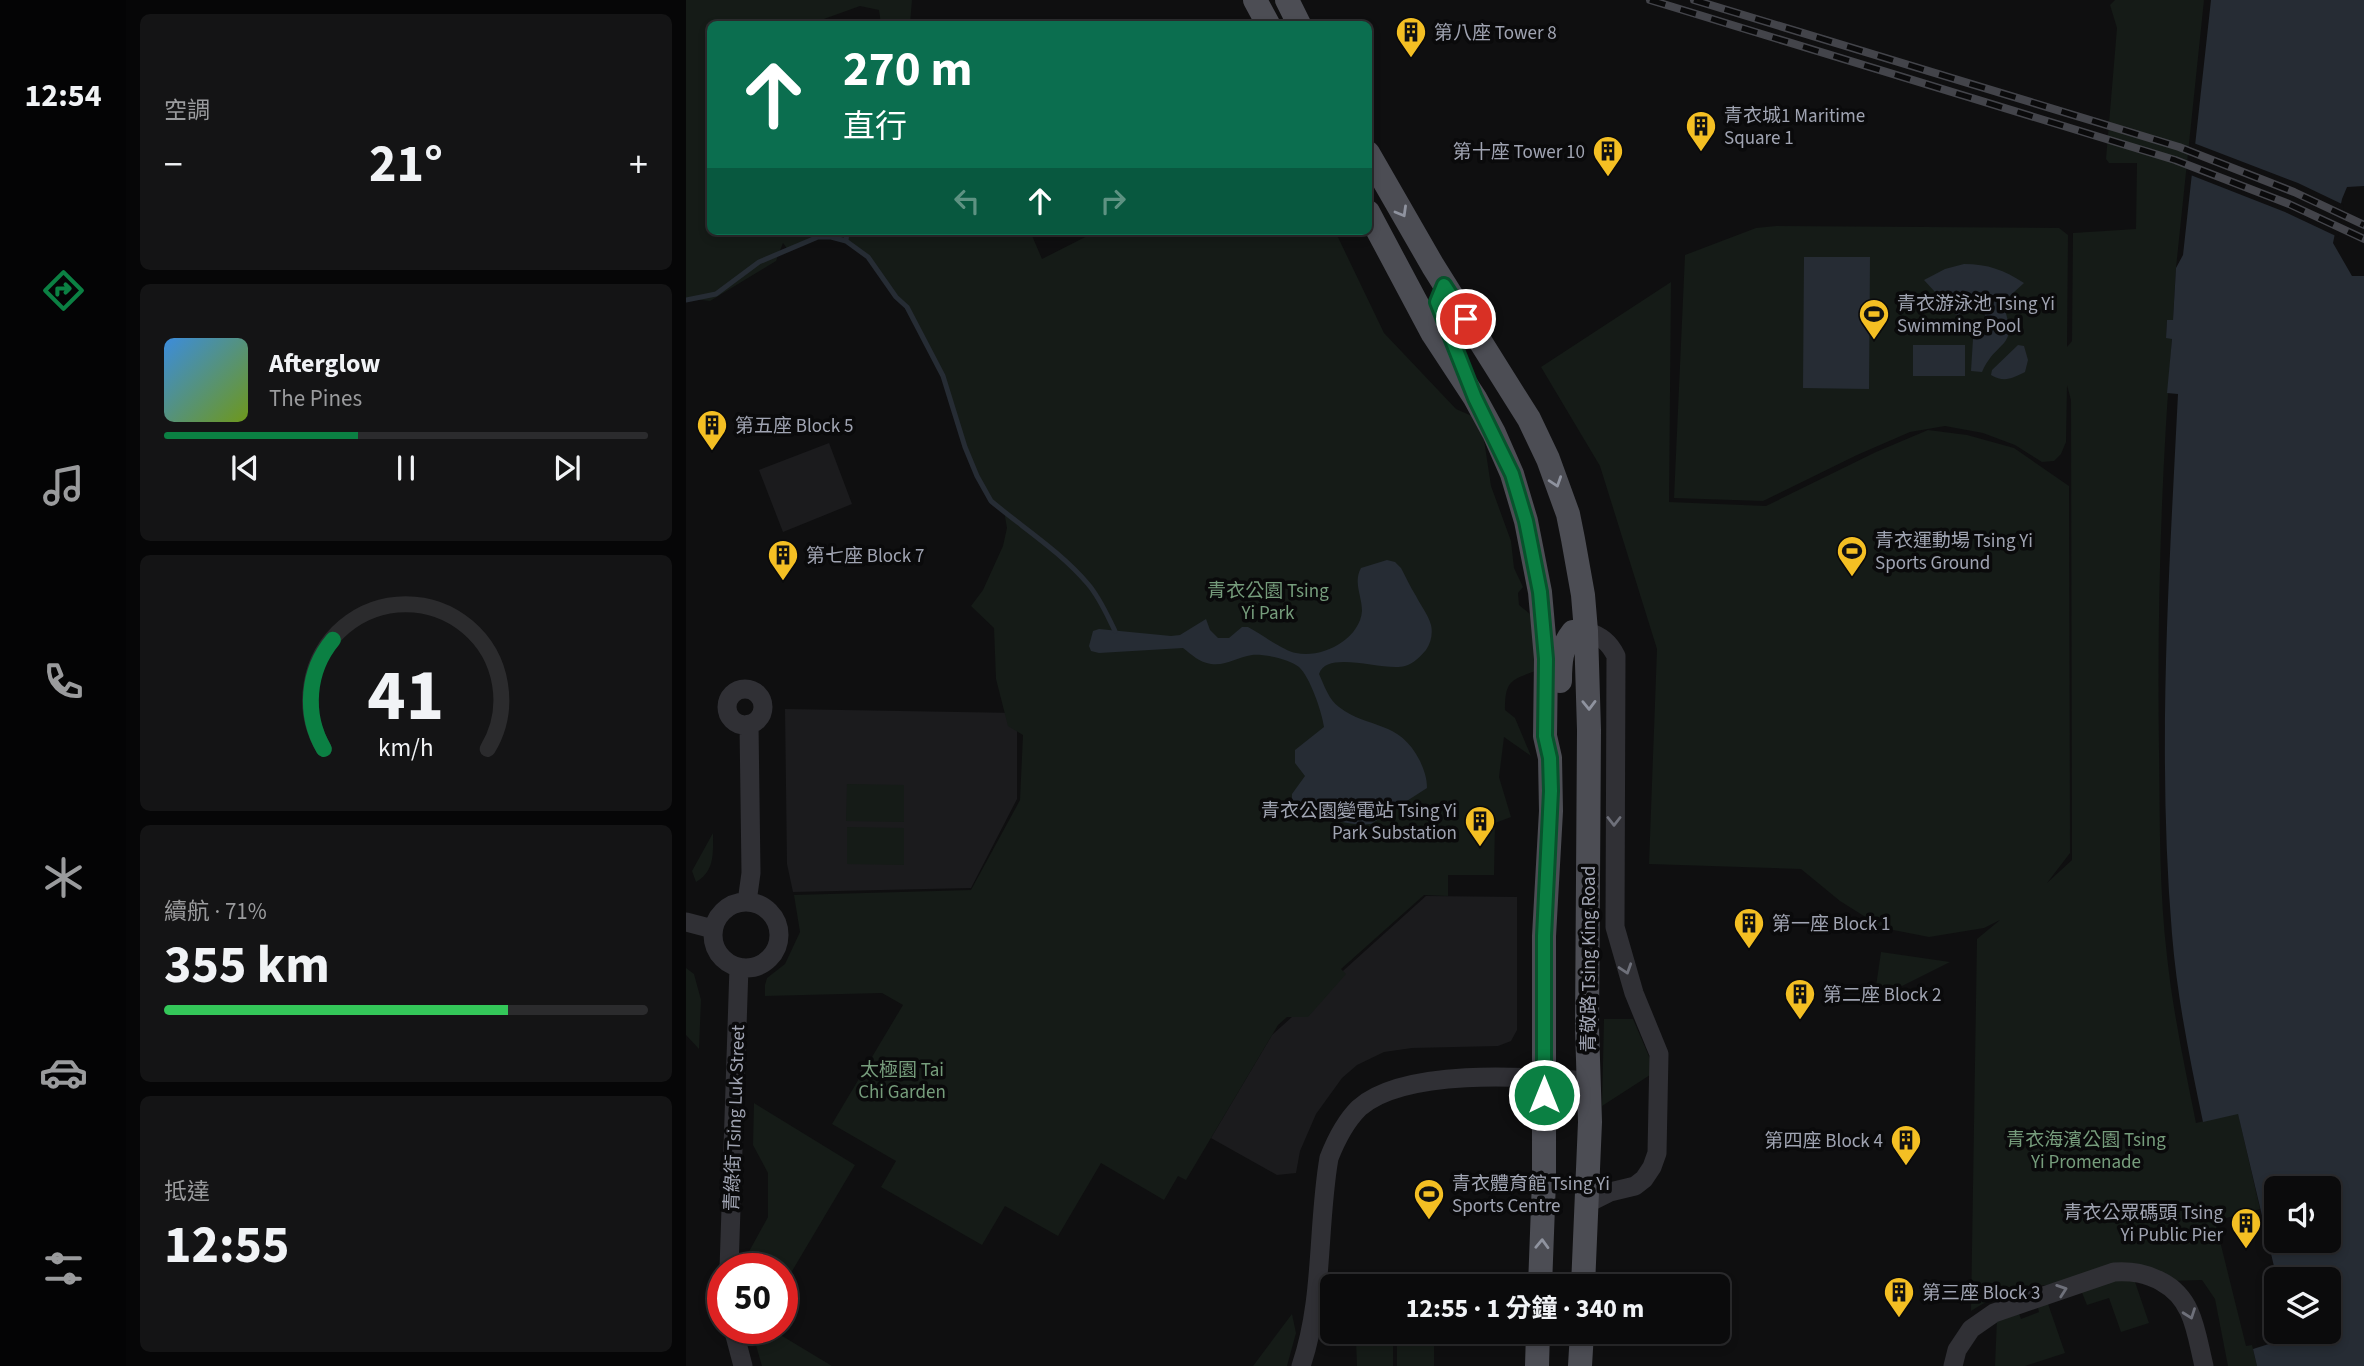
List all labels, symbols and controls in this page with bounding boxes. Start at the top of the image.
building icon: 第八座 Tower 8 [1394,15,1428,59]
place label: 第八座 Tower 8 [1434,20,1557,47]
text: 270 m [843,35,972,105]
icon: ahead [728,49,819,140]
text: 12:54 [24,73,102,119]
text: 空調 [164,94,210,127]
place label: 青衣城1 Maritime Square 1 [1724,103,1865,152]
text: 直行 [843,104,907,150]
building icon: 青衣城1 Maritime Square 1 [1684,109,1718,153]
text: 21° [369,128,443,202]
building icon: 第十座 Tower 10 [1591,134,1625,178]
text: − [164,138,183,192]
text: + [629,138,648,192]
place label: 第十座 Tower 10 [1453,139,1585,166]
icon: left [948,182,986,220]
icon: ahead [1021,182,1059,220]
icon: right [1094,182,1132,220]
one-way arrow [1394,204,1407,217]
icon: directions [39,266,88,315]
pin [1436,289,1496,349]
place label: 青衣游泳池 Tsing Yi Swimming Pool [1897,291,2055,340]
sports icon: 青衣游泳池 Tsing Yi Swimming Pool [1857,297,1891,341]
icon: arrive [1447,300,1485,338]
text: Afterglow [269,345,380,382]
text: The Pines [269,382,362,415]
building icon: 第五座 Block 5 [695,408,729,452]
place label: 第五座 Block 5 [735,413,853,440]
icon: previous [226,449,264,487]
icon: pause [387,449,425,487]
icon: next [548,449,586,487]
icon: music [39,461,88,510]
one-way arrow [1548,475,1562,487]
place label: 青衣運動場 Tsing Yi Sports Ground [1875,528,2033,577]
sports icon: 青衣運動場 Tsing Yi Sports Ground [1835,534,1869,578]
building icon: 第七座 Block 7 [766,538,800,582]
place label: 第七座 Block 7 [806,543,924,570]
park label: 青衣公園 Tsing Yi Park [1207,578,1329,627]
text: 41 [368,644,444,748]
icon: phone [39,657,88,706]
one-way arrow [1581,700,1597,710]
text: km/h [378,730,434,766]
place label: 青衣公園變電站 Tsing Yi Park Substation [1261,798,1457,847]
building icon: 青衣公園變電站 Tsing Yi Park Substation [1463,804,1497,848]
one-way arrow [1606,816,1622,827]
icon: climate [39,853,88,902]
street label: 青敬路 Tsing King Road [1576,866,1603,1052]
text: 續航 · 71% [164,895,267,928]
building icon: 第一座 Block 1 [1732,906,1766,950]
place label: 第一座 Block 1 [1772,911,1890,938]
text: 355 km [164,929,330,1003]
one-way arrow [1618,963,1633,975]
building icon: 第二座 Block 2 [1783,977,1817,1021]
place label: 第二座 Block 2 [1823,982,1941,1009]
street label: 青綠街 Tsing Luk Street [719,1024,752,1212]
icon: car [39,1048,88,1097]
park label: 太極園 Tai Chi Garden [858,1057,946,1106]
position arrow [1507,1058,1581,1132]
building icon: 第四座 Block 4 [1889,1123,1923,1167]
park label: 青衣海濱公園 Tsing Yi Promenade [2006,1127,2166,1176]
place label: 第四座 Block 4 [1765,1128,1883,1155]
place label: 青衣體育館 Tsing Yi Sports Centre [1452,1171,1610,1220]
text: 抵達 [164,1175,210,1208]
map controls [2264,1176,2341,1344]
button: sound [2264,1176,2341,1253]
sports icon: 青衣體育館 Tsing Yi Sports Centre [1412,1177,1446,1221]
place label: 青衣公眾碼頭 Tsing Yi Public Pier [2064,1200,2223,1249]
building icon: 青衣公眾碼頭 Tsing Yi Public Pier [2229,1206,2263,1250]
text: 12:55 [164,1209,289,1283]
one-way arrow [1534,1238,1549,1249]
icon: filters [39,1244,88,1293]
speed limit sign: 50 [707,1253,798,1344]
button: layers [2264,1267,2341,1344]
building icon: 第三座 Block 3 [1882,1275,1916,1319]
place label: 第三座 Block 3 [1922,1280,2040,1307]
one-way arrow [2056,1284,2068,1298]
text: 12:55 · 1 分鐘 · 340 m [1406,1290,1644,1327]
one-way arrow [2182,1307,2196,1319]

